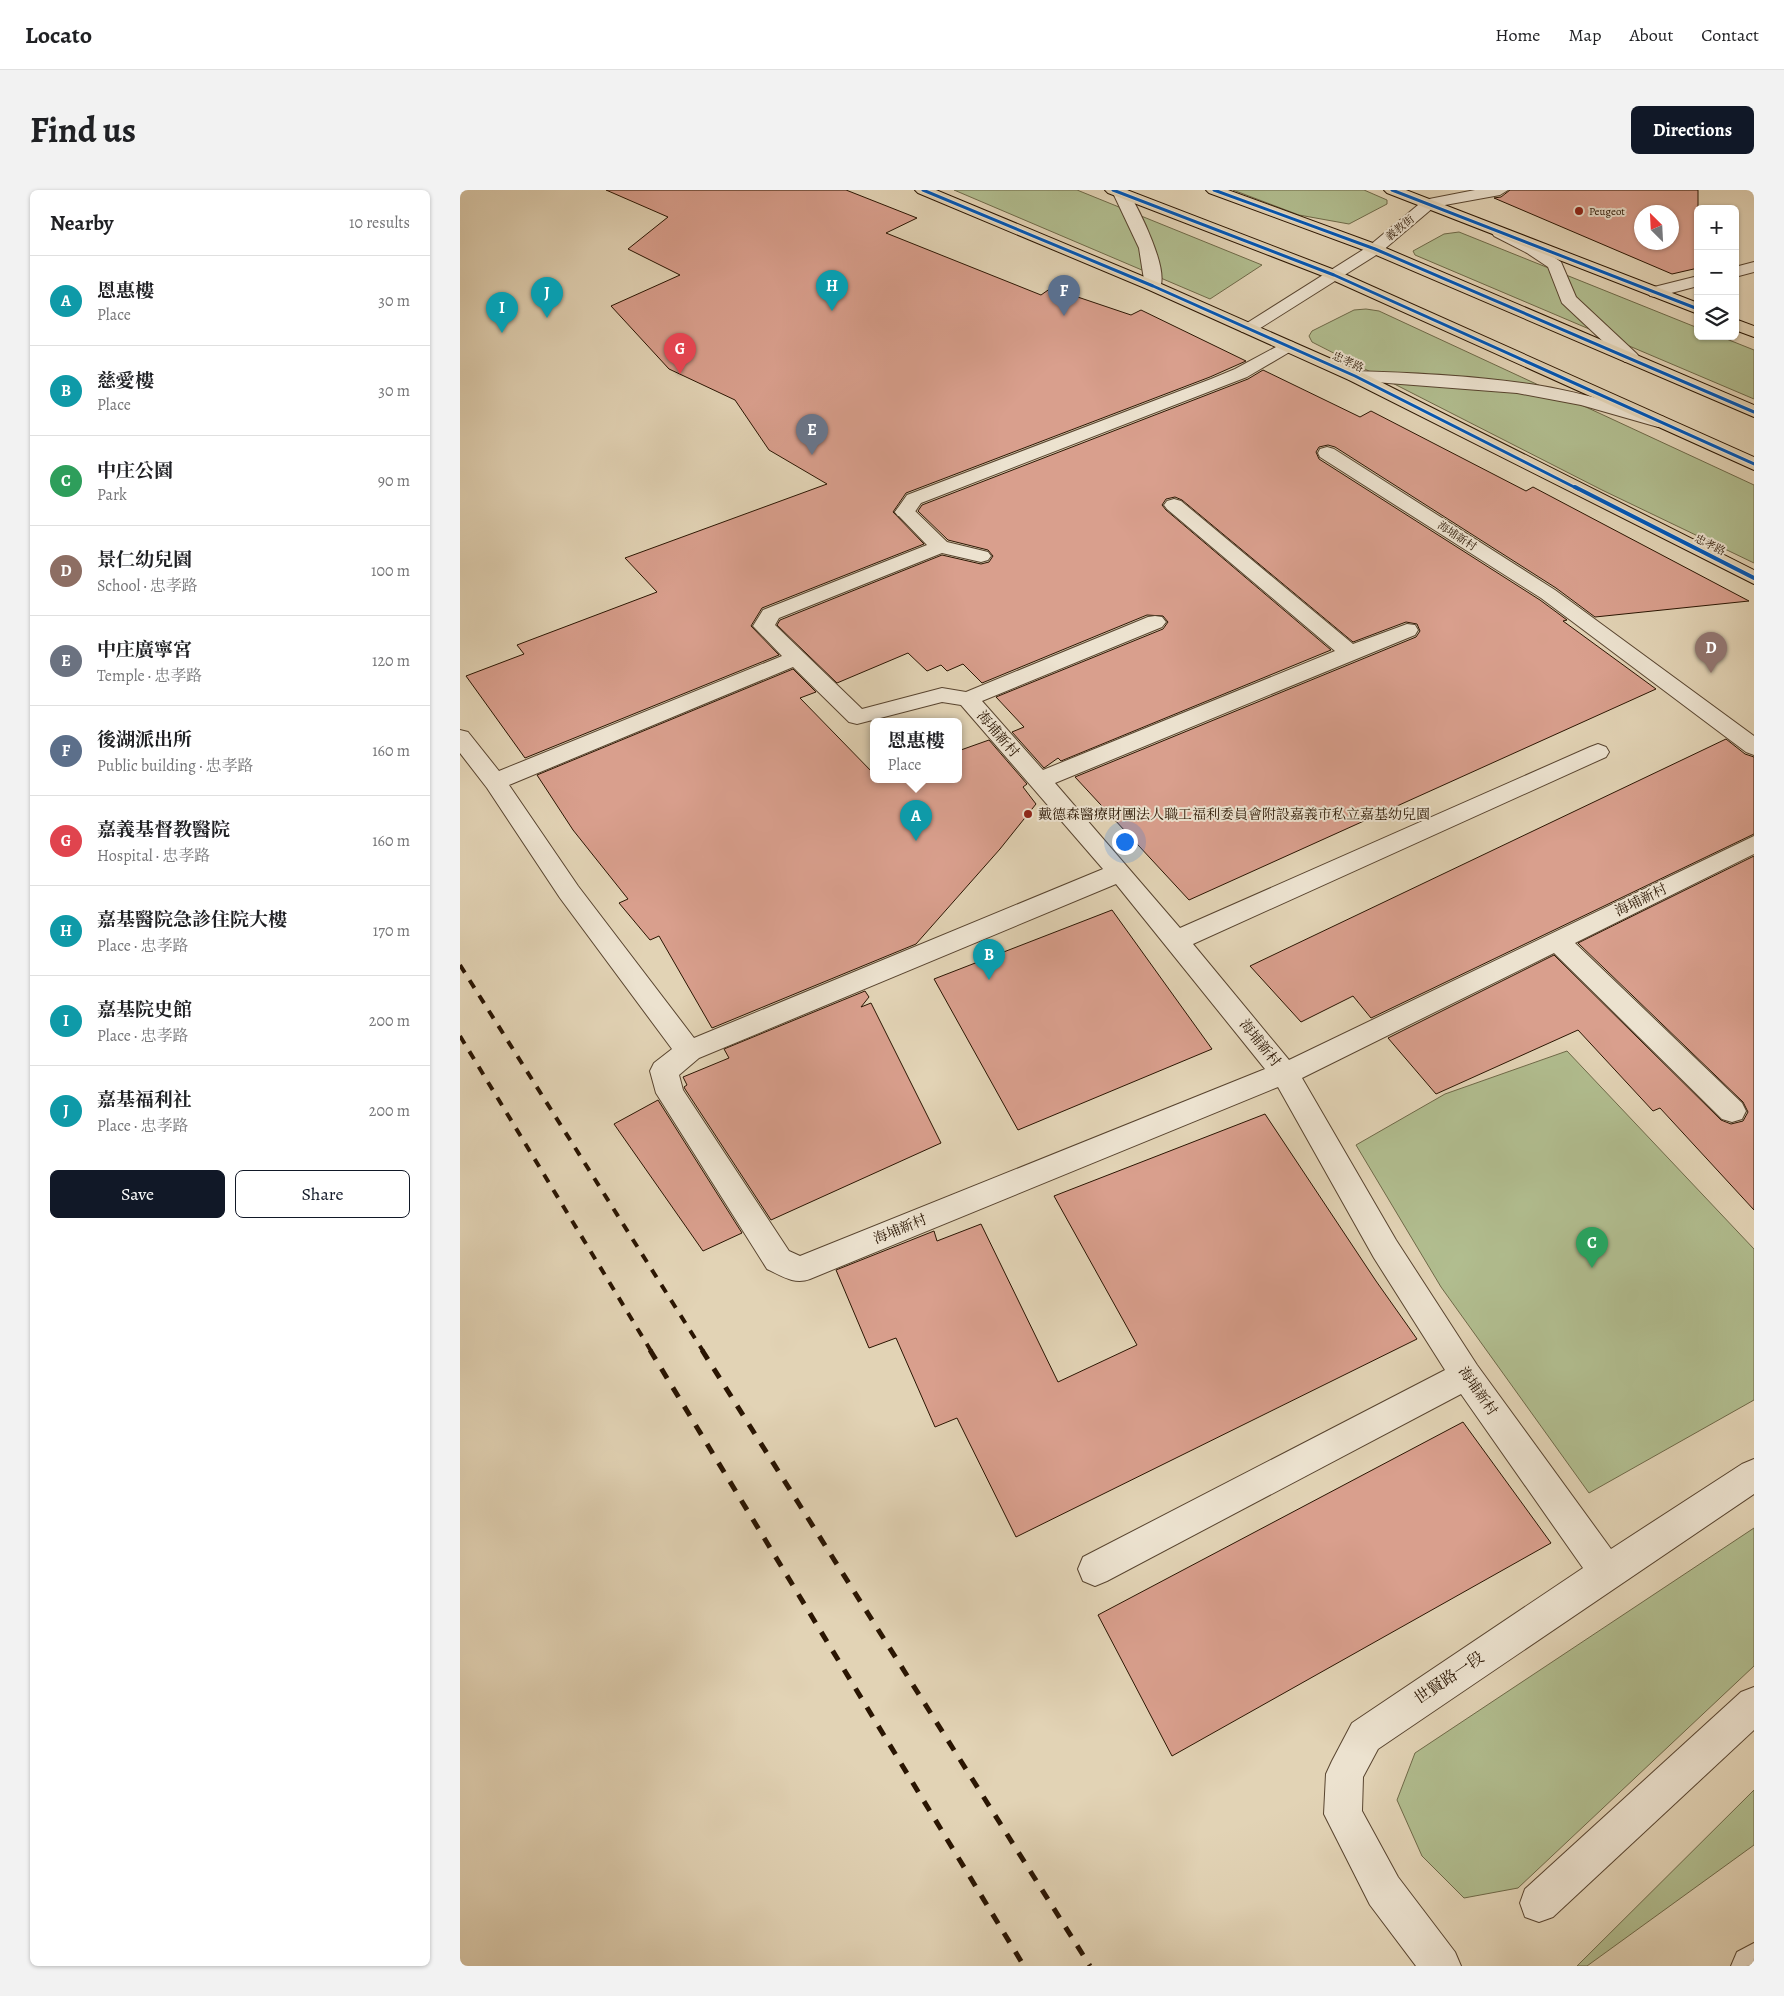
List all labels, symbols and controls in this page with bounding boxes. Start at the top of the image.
text: Locato [25,19,92,51]
text: Home [1495,23,1540,47]
text: Map [1568,23,1601,47]
text: About [1629,23,1673,47]
text: Contact [1701,23,1759,47]
text: Find us [30,106,136,154]
button: Directions [1631,106,1754,154]
place label: Peugeot [1589,204,1625,219]
marker: Peugeot [1573,205,1585,217]
north arrow [1634,205,1679,250]
map controls [1694,205,1739,340]
button: + [1694,205,1739,250]
text: Nearby [50,209,113,237]
text: 10 results [349,212,410,234]
street label: 義教街 [1383,212,1417,244]
button: − [1694,250,1739,295]
pin: H [816,270,848,311]
pin: F [1048,275,1080,316]
pin: J [531,277,563,318]
text: 恩惠樓 [97,278,154,304]
text: A [61,290,71,312]
text: 30 m [378,290,410,312]
pin: I [486,292,518,333]
button: layers [1694,295,1739,340]
text: Place [97,304,131,326]
pin: G [664,333,696,374]
street label: 忠孝路 [1330,348,1366,376]
text: 慈愛樓 [97,368,154,394]
text: B [61,380,71,402]
text: 30 m [378,380,410,402]
text: Place [97,394,131,416]
pin: E [796,414,828,455]
text: 中庄公園 [97,458,173,484]
text: C [61,470,71,492]
text: 90 m [378,470,410,492]
text: Park [97,484,127,506]
street label: 海埔新村 [1434,518,1480,554]
street label: 忠孝路 [1692,531,1728,559]
text: 景仁幼兒園 [97,547,192,573]
text: D [60,560,72,582]
text: 100 m [371,560,410,582]
text: School · 忠孝路 [97,575,198,597]
pin: D [1695,632,1727,673]
text: 中庄廣寧宮 [97,637,192,663]
text: E [61,650,71,672]
text: 120 m [372,650,410,672]
text: Temple · 忠孝路 [97,665,202,687]
street label: 海埔新村 [972,707,1024,761]
popup [870,718,962,783]
text: 後湖派出所 [97,727,192,753]
text: 恩惠樓 [887,728,945,754]
text: F [62,740,70,762]
text: 160 m [372,740,410,762]
text: Place [887,754,921,776]
text: Public building · 忠孝路 [97,755,254,777]
pin: A [900,800,932,841]
place label: 戴德森醫療財團法人職工福利委員會附設嘉義市私立嘉基幼兒園 [1038,805,1430,824]
marker: 戴德森醫療財團法人職工福利委員會附設嘉義市私立嘉基幼兒園 [1022,808,1034,820]
text: 嘉義基督教醫院 [97,817,230,843]
your location [1112,829,1138,855]
text: G [61,830,71,852]
text: 160 m [372,830,410,852]
text: Hospital · 忠孝路 [97,845,210,867]
street label: 海埔新村 [1612,879,1670,921]
text: 嘉基醫院急診住院大樓 [97,907,287,933]
text: H [60,920,72,942]
text: 170 m [373,920,410,942]
text: Place · 忠孝路 [97,935,188,957]
pin: B [973,939,1005,980]
text: 嘉基院史館 [97,997,192,1023]
text: I [63,1010,69,1032]
text: 200 m [369,1010,410,1032]
street label: 海埔新村 [1235,1015,1285,1071]
text: Place · 忠孝路 [97,1025,188,1047]
text: 嘉基福利社 [97,1087,192,1113]
text: J [63,1100,69,1122]
text: 200 m [369,1100,410,1122]
text: Place · 忠孝路 [97,1115,188,1137]
button: Save [50,1170,225,1218]
button: Share [235,1170,410,1218]
street label: 海埔新村 [870,1210,930,1248]
pin: C [1576,1227,1608,1268]
street label: 海埔新村 [1454,1363,1502,1419]
street label: 世賢路一段 [1410,1647,1488,1709]

